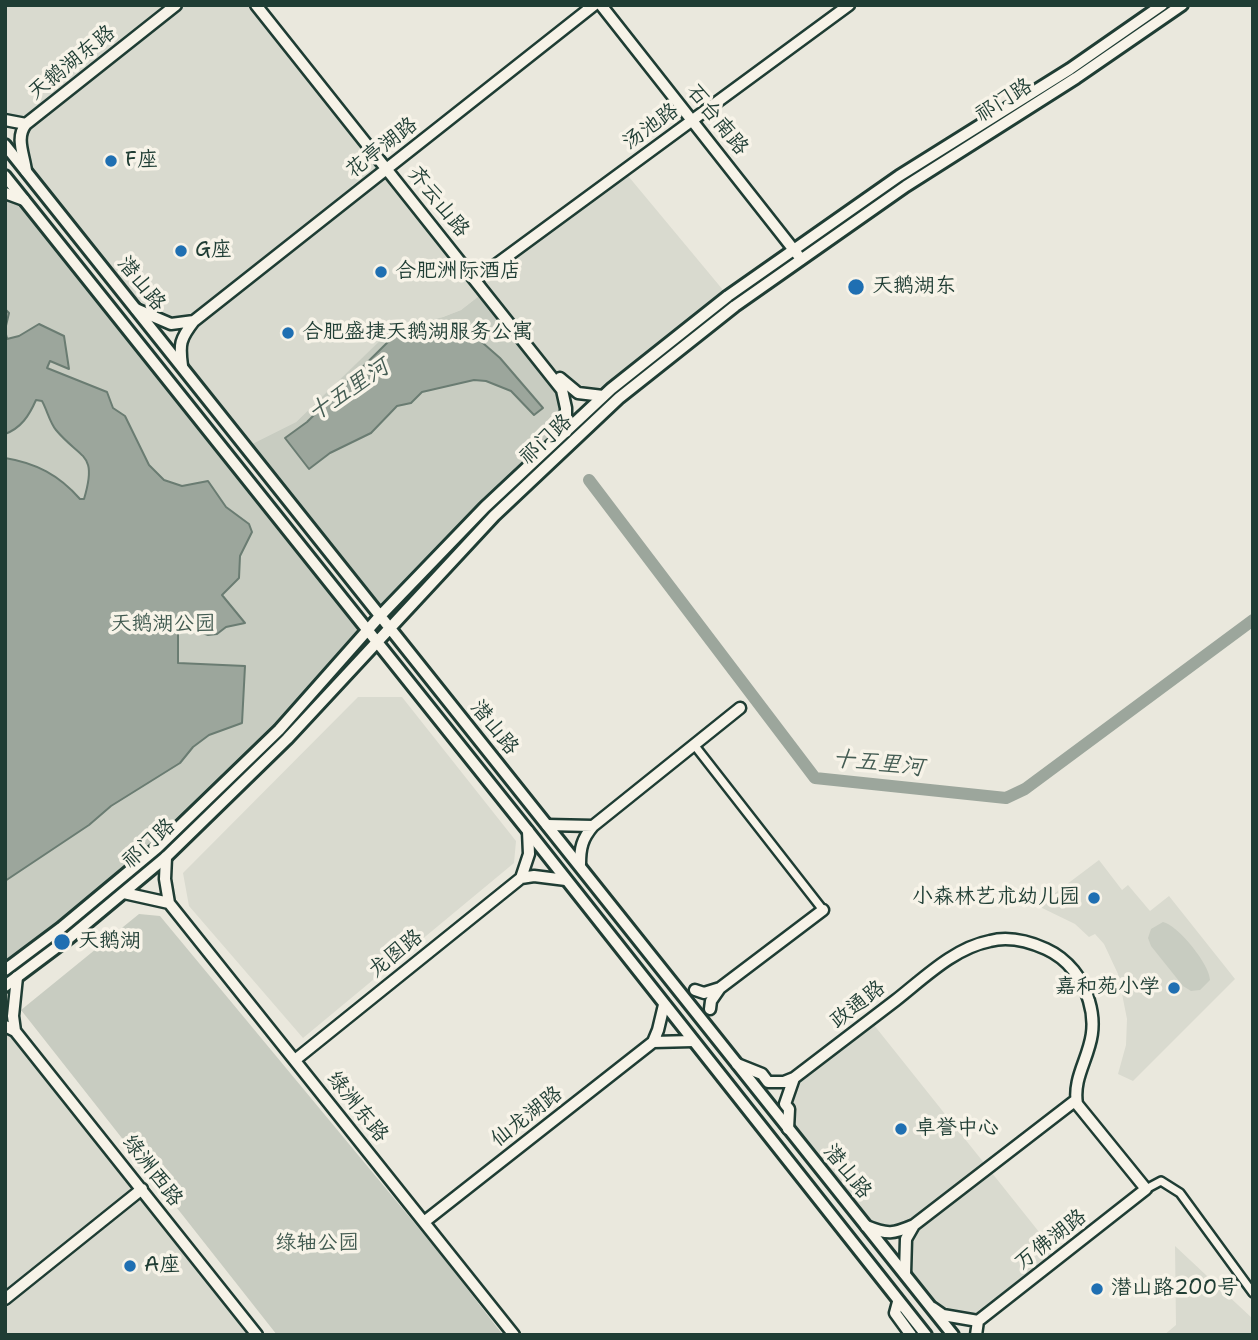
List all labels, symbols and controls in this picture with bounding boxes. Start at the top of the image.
street label: 天鹅湖东路 [23,20,121,106]
street label: 祁门路 [971,74,1037,128]
street label: 石台南路 [681,79,753,161]
street label: 汤池路 [618,98,684,156]
street label: 花亭湖路 [341,112,423,184]
place label: F座 [125,148,158,174]
marker: F座 [103,153,119,169]
street label: 齐云山路 [402,161,474,243]
place label: G座 [195,238,232,264]
marker: G座 [173,243,189,259]
street label: 潜山路 [111,252,171,316]
place label: 合肥洲际酒店 [395,259,521,285]
marker: 合肥洲际酒店 [373,264,389,280]
place label: 天鹅湖东 [872,274,956,300]
marker: 天鹅湖东 [846,277,866,297]
place label: 合肥盛捷天鹅湖服务公寓 [302,320,533,346]
marker: 合肥盛捷天鹅湖服务公寓 [280,325,296,341]
water label: 十五里河 [303,354,395,428]
street label: 祁门路 [514,409,578,471]
park label: 天鹅湖公园 [111,612,215,638]
street label: 潜山路 [464,696,524,760]
water label: 十五里河 [831,745,925,783]
street label: 祁门路 [117,814,181,874]
place label: 小森林艺术幼儿园 [912,885,1080,911]
marker: 小森林艺术幼儿园 [1086,890,1102,906]
street label: 龙图路 [364,924,428,984]
place label: 天鹅湖 [78,929,141,955]
marker: 天鹅湖 [52,932,72,952]
place label: 嘉和苑小学 [1055,975,1160,1001]
street label: 政通路 [825,976,891,1034]
marker: 嘉和苑小学 [1166,980,1182,996]
street label: 绿洲东路 [321,1066,393,1148]
street label: 仙龙湖路 [486,1081,568,1153]
place label: 卓誉中心 [915,1116,999,1142]
marker: 卓誉中心 [893,1121,909,1137]
street label: 绿洲西路 [116,1130,188,1212]
street label: 潜山路 [817,1140,877,1204]
street label: 万佛湖路 [1010,1204,1092,1276]
park label: 绿轴公园 [275,1231,359,1257]
place label: A座 [144,1253,180,1279]
marker: A座 [122,1258,138,1274]
place label: 潜山路200号 [1111,1276,1238,1302]
marker: 潜山路200号 [1089,1281,1105,1297]

